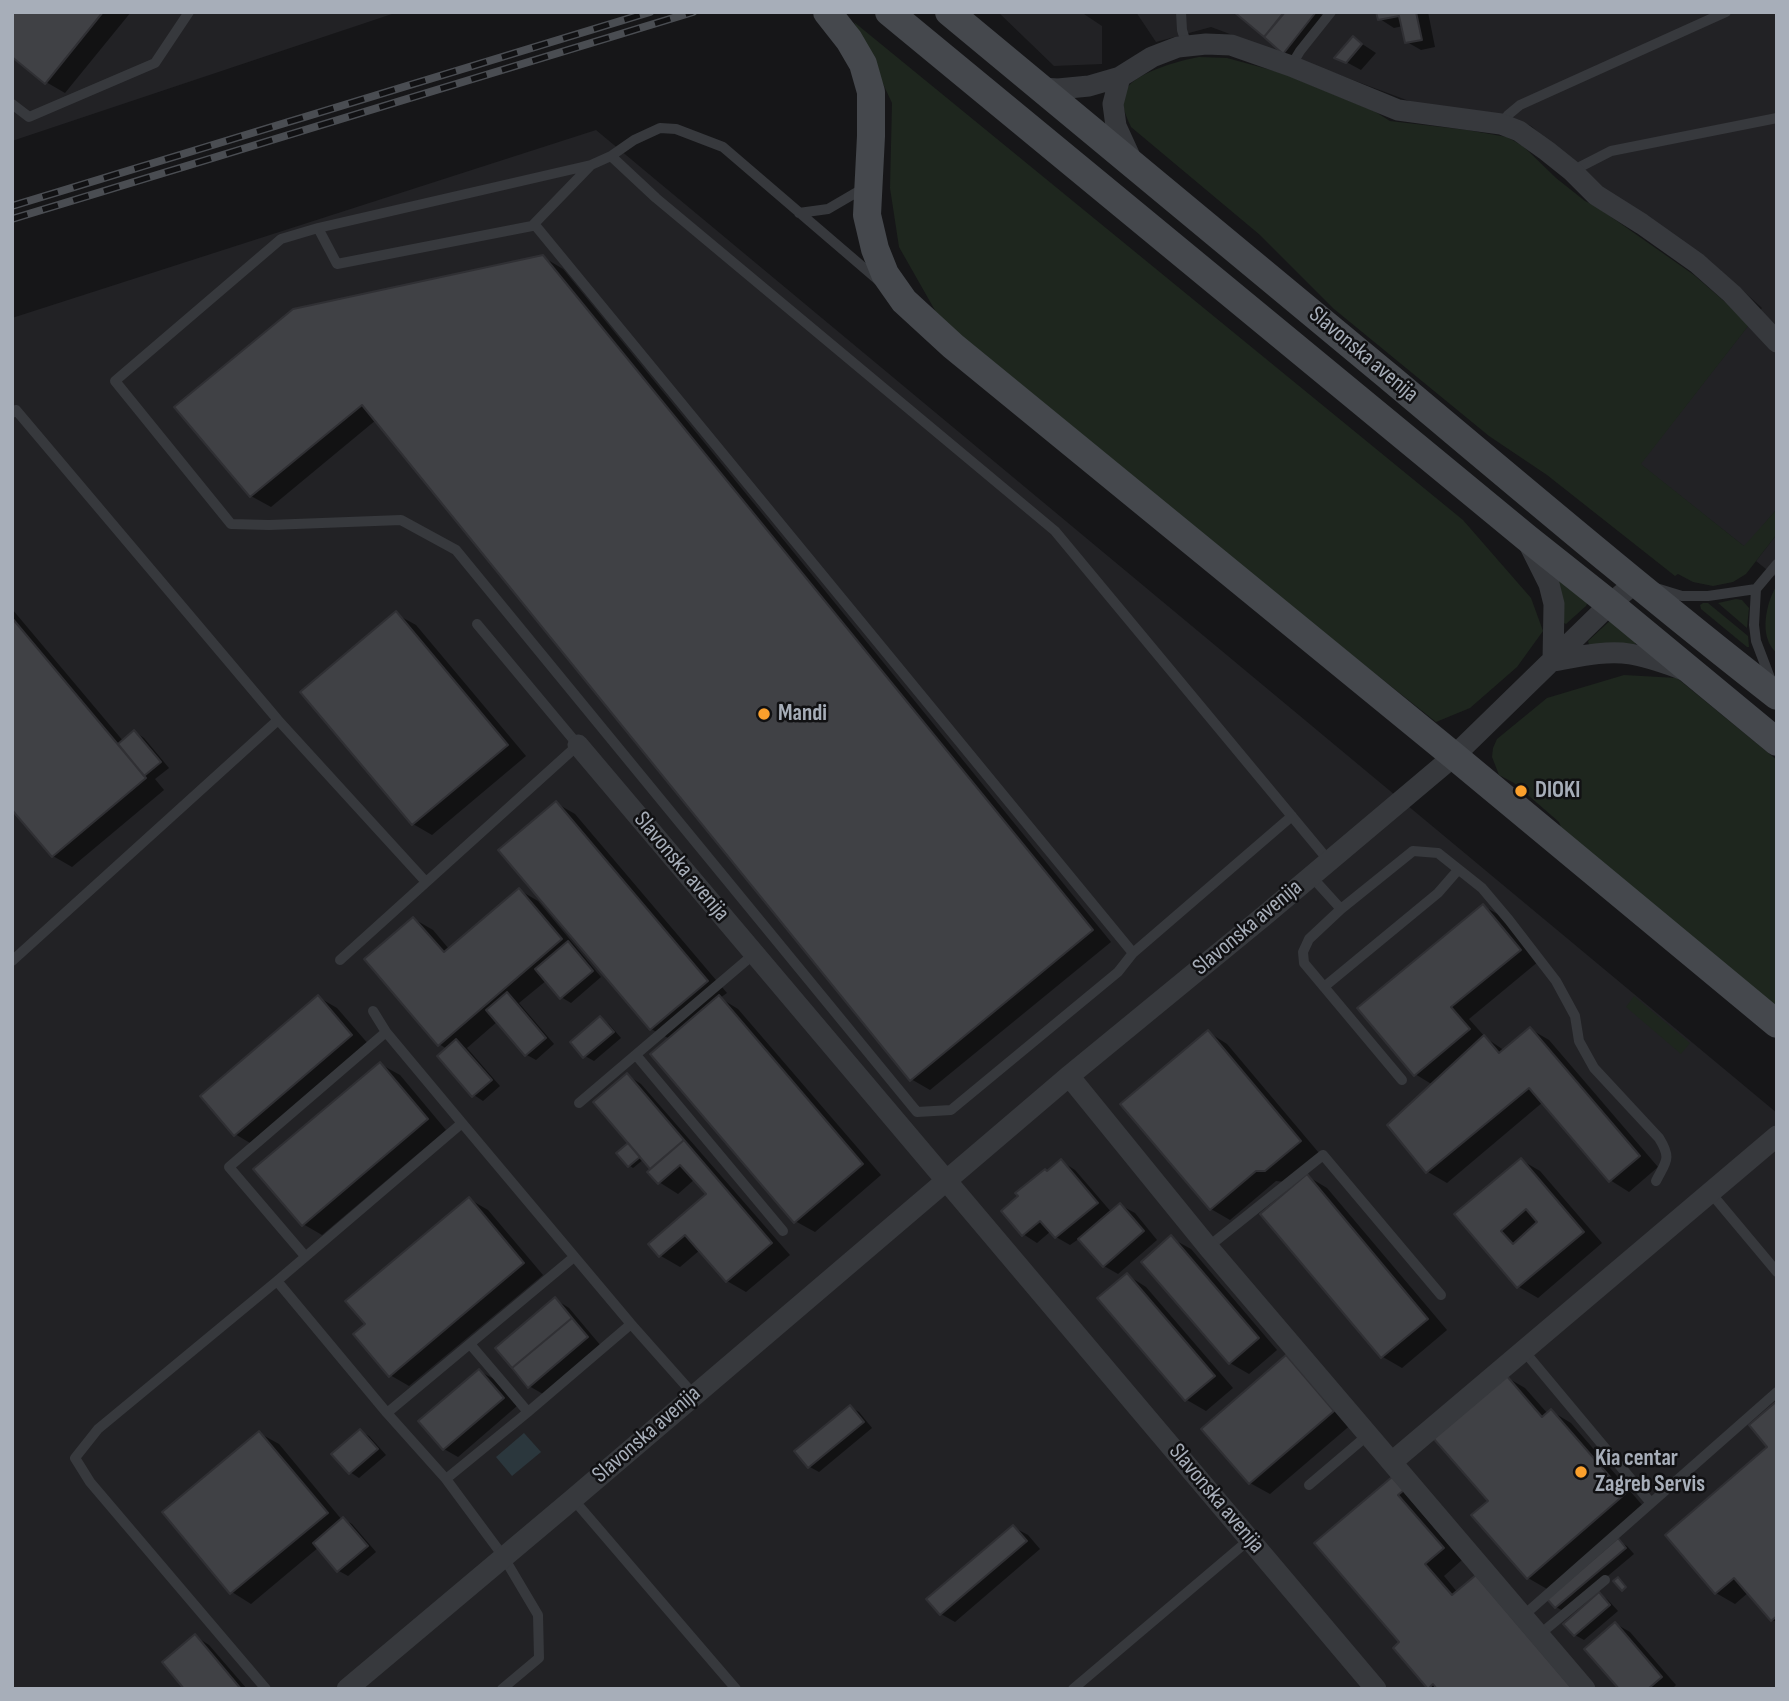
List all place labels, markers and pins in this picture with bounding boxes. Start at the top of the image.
place label: Mandi [778,700,827,728]
marker: Mandi [756,706,772,722]
place label: DIOKI [1535,777,1580,805]
marker: DIOKI [1513,783,1529,799]
place label: Kia centar Zagreb Servis [1595,1445,1705,1499]
marker: Kia centar Zagreb Servis [1573,1464,1589,1480]

